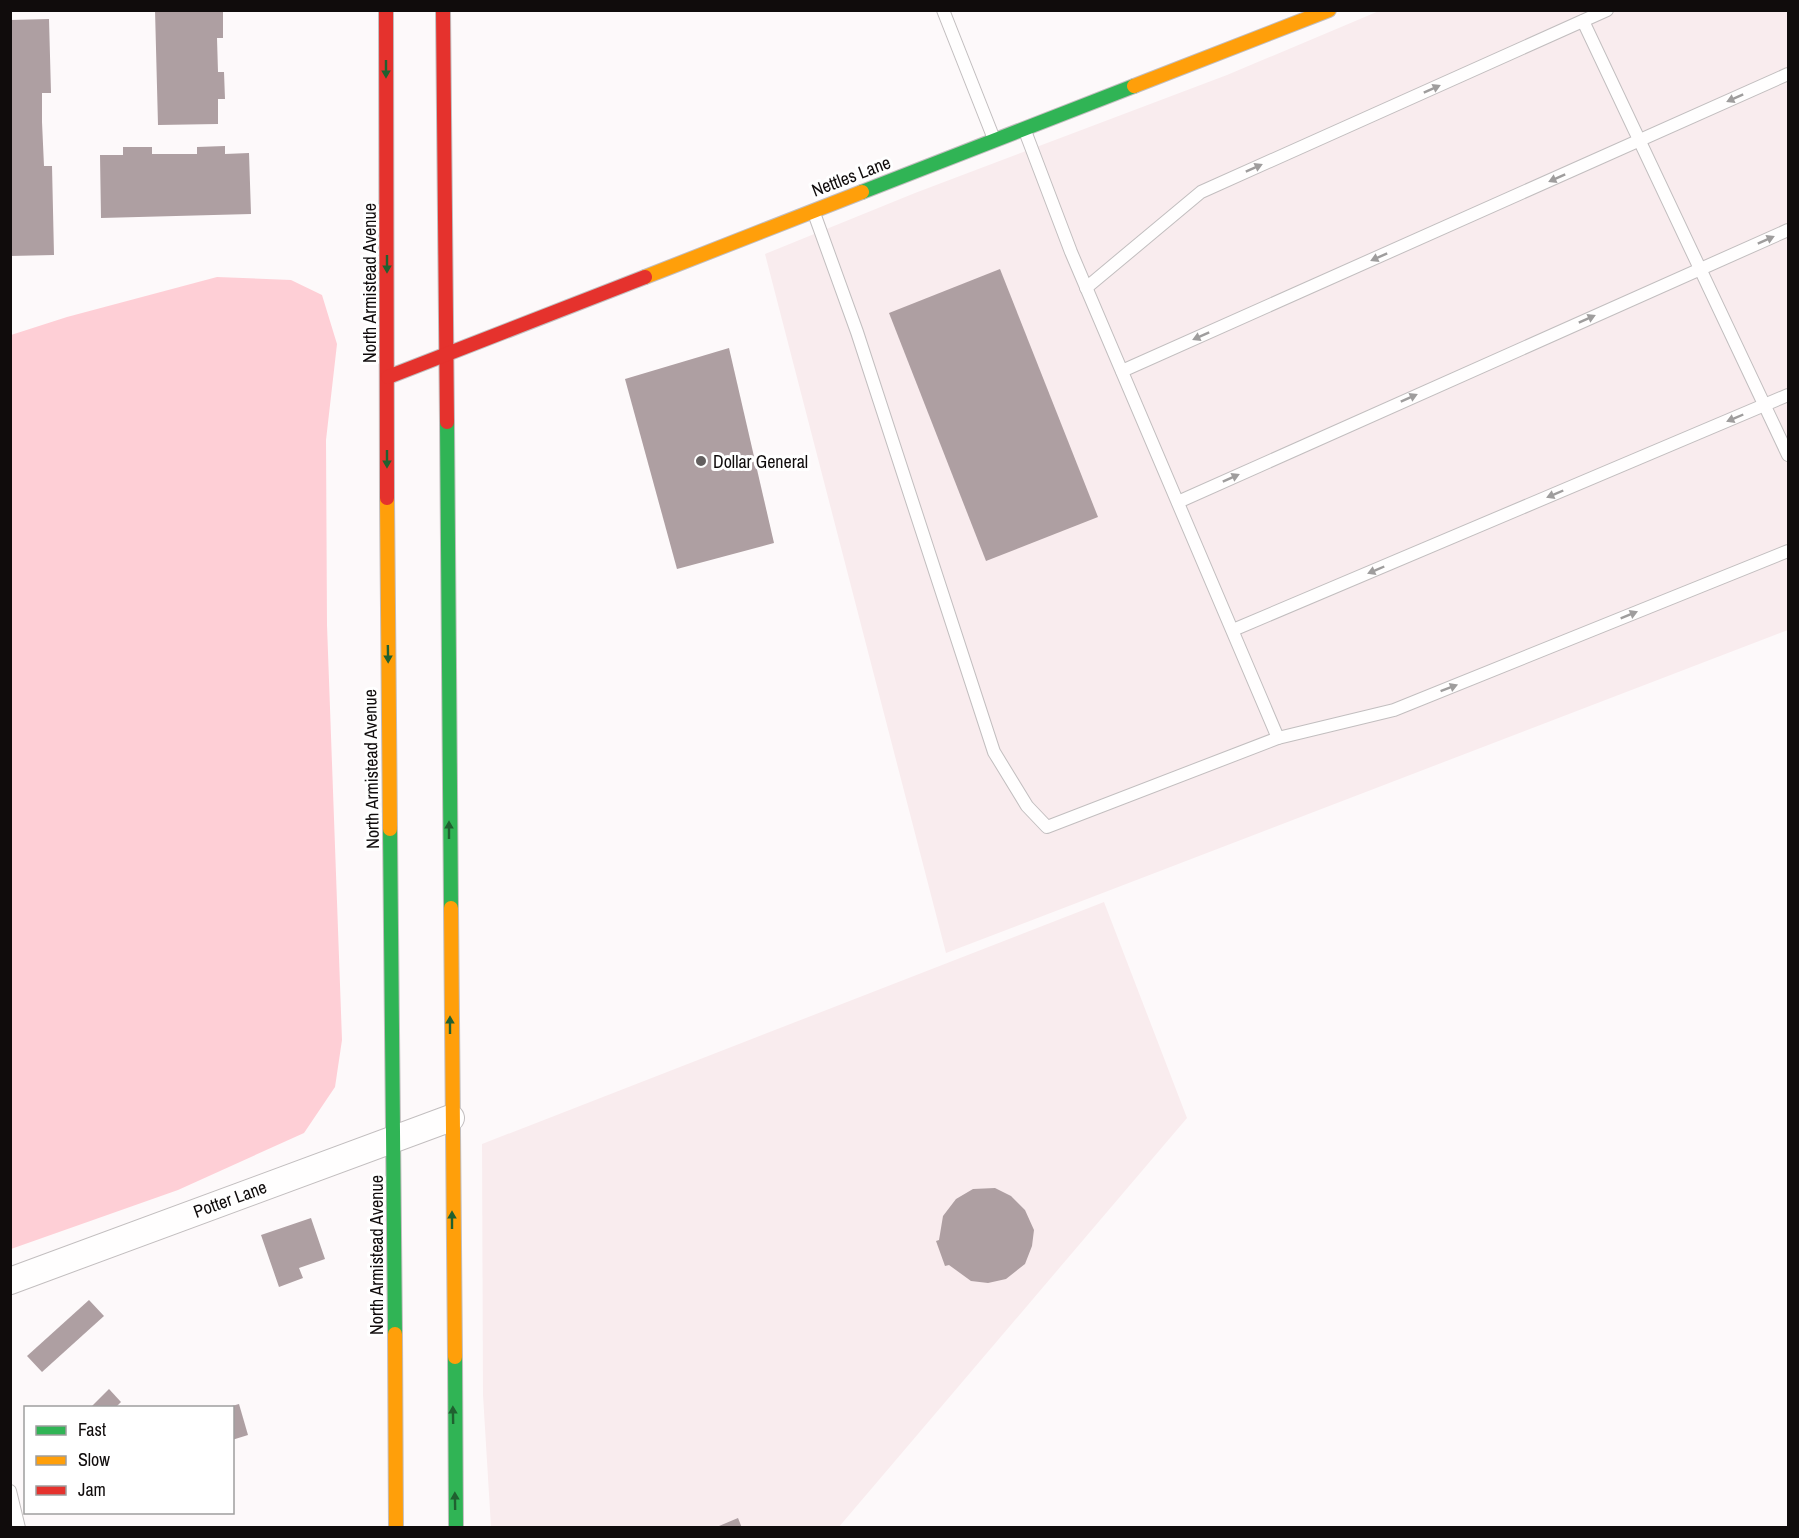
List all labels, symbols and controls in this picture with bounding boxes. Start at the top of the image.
one-way arrow [381,59,391,78]
one-way arrow [1424,84,1441,93]
one-way arrow [1726,93,1744,103]
street label: Nettles Lane [808,149,894,203]
one-way arrow [1245,163,1263,172]
one-way arrow [1548,173,1566,183]
street label: North Armistead Avenue [357,203,382,363]
one-way arrow [1757,236,1774,245]
one-way arrow [1370,253,1388,262]
one-way arrow [382,254,392,273]
one-way arrow [1579,314,1597,324]
one-way arrow [1191,331,1209,341]
one-way arrow [1400,393,1418,402]
one-way arrow [1726,414,1744,423]
one-way arrow [382,449,392,468]
place label: Dollar General [713,449,808,474]
marker: Dollar General [694,454,708,468]
one-way arrow [1223,473,1241,483]
one-way arrow [1546,489,1564,499]
one-way arrow [1366,565,1384,575]
one-way arrow [1621,610,1639,620]
one-way arrow [383,644,393,663]
one-way arrow [1440,683,1458,693]
street label: North Armistead Avenue [357,689,385,849]
one-way arrow [444,821,454,840]
one-way arrow [445,1016,455,1035]
street label: Potter Lane [190,1174,270,1224]
street label: North Armistead Avenue [364,1175,389,1335]
one-way arrow [447,1211,457,1230]
legend [24,1406,234,1514]
one-way arrow [448,1406,458,1425]
text: Fast [78,1417,106,1442]
text: Slow [78,1447,110,1472]
text: Jam [78,1477,106,1502]
one-way arrow [450,1491,460,1510]

